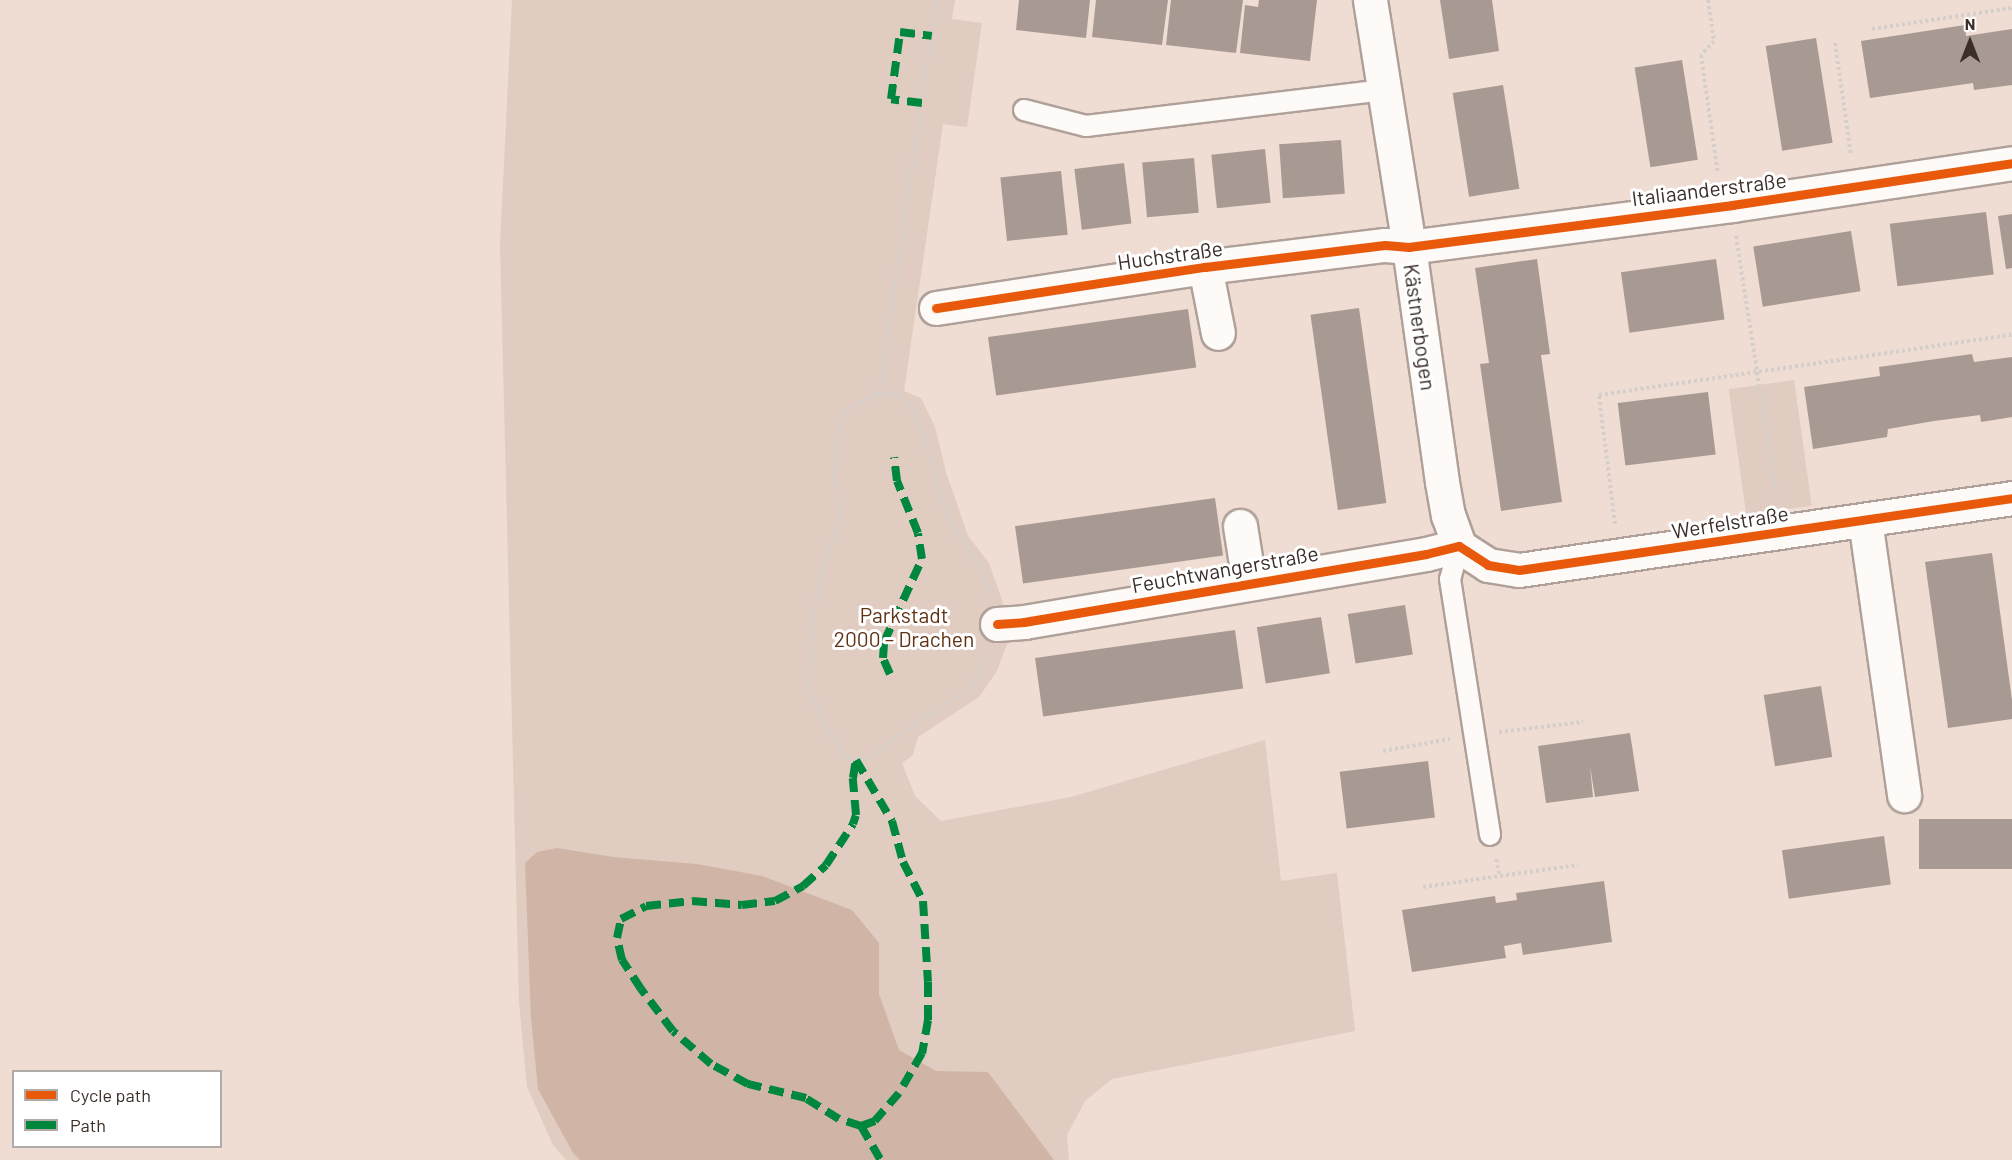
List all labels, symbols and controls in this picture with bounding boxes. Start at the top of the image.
north arrow [1940,12,2000,72]
text: N [1965,14,1975,33]
street label: Italiaanderstraße [1630,167,1788,211]
street label: Huchstraße [1116,235,1224,275]
street label: Kästnerbogen [1399,262,1441,392]
street label: Werfelstraße [1670,500,1790,544]
street label: Feuchtwangerstraße [1130,540,1320,598]
park label: Parkstadt 2000 – Drachen [834,602,974,652]
legend [12,1070,222,1148]
text: Cycle path [70,1084,151,1106]
text: Path [70,1114,106,1136]

